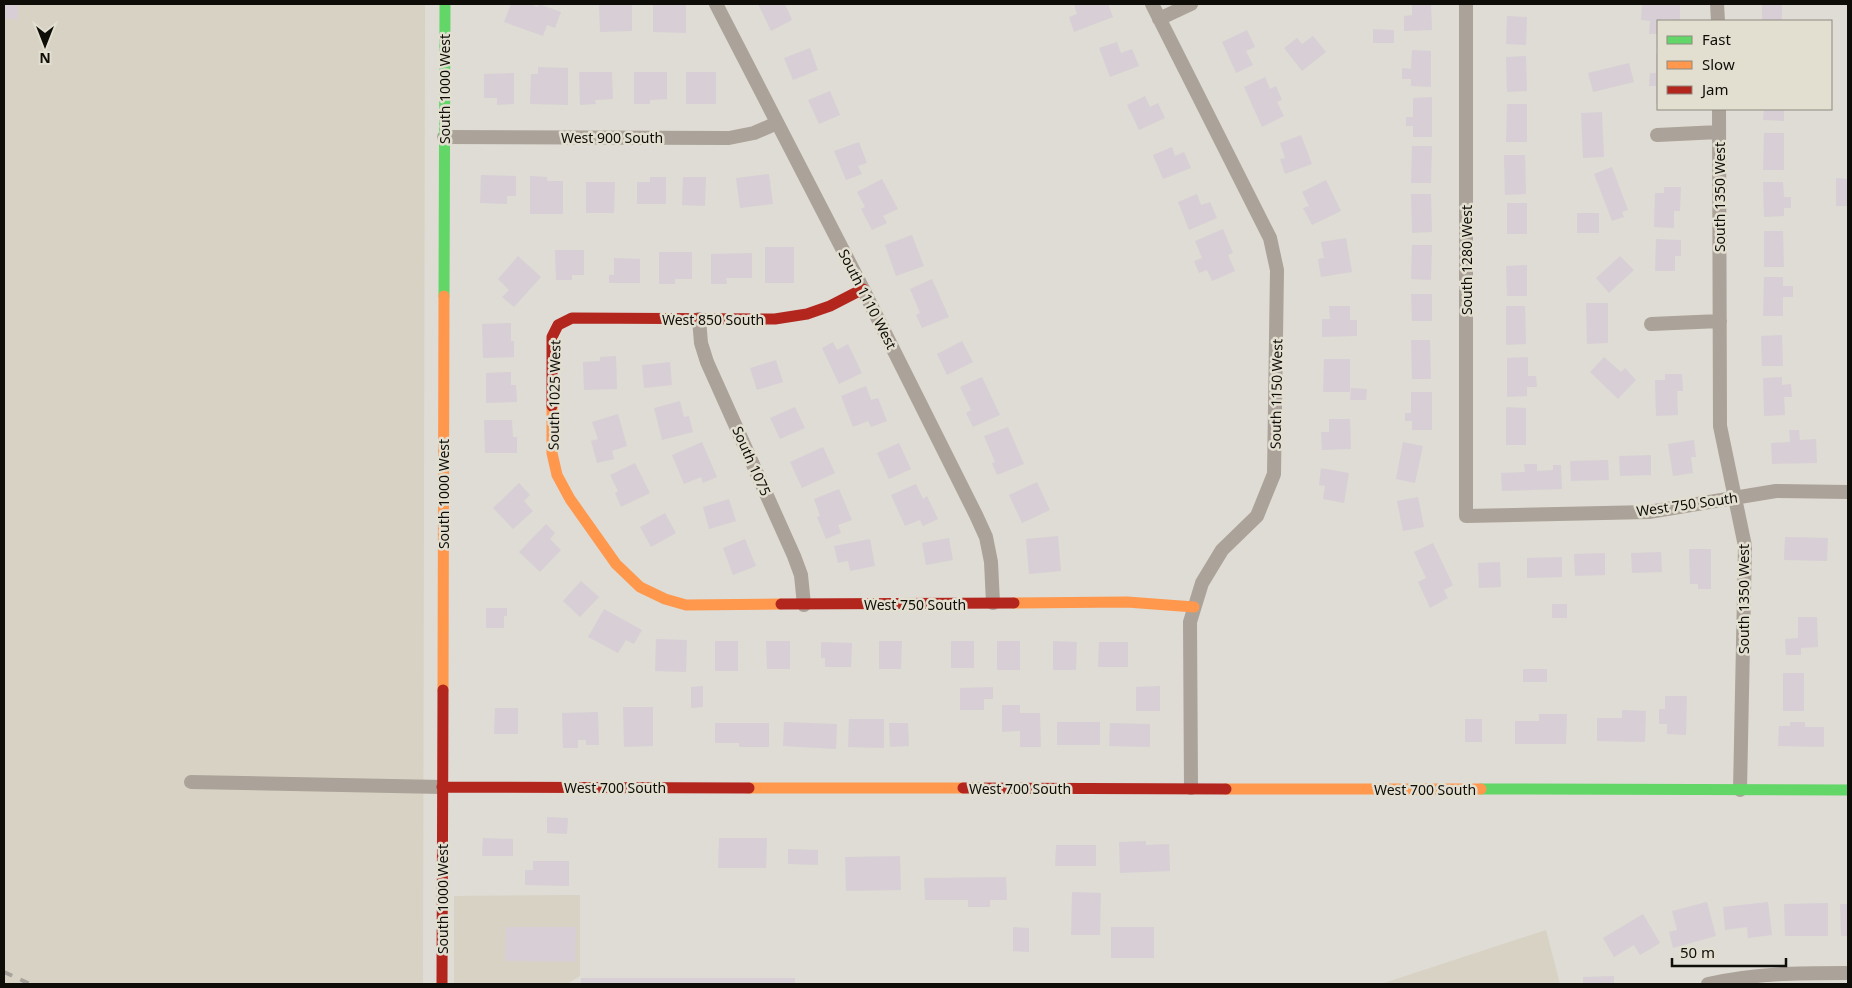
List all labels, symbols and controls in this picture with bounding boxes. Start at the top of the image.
north arrow [20,20,70,70]
legend [1657,20,1832,110]
text: Fast [1702,29,1731,49]
street label: South 1000 West [435,34,454,144]
text: N [39,49,51,68]
text: Slow [1702,54,1735,74]
text: Jam [1700,79,1729,99]
street label: West 900 South [561,128,663,147]
street label: South 1350 West [1710,142,1729,252]
street label: South 1280 West [1457,205,1476,315]
street label: South 1110 West [835,246,901,352]
street label: West 850 South [662,310,764,329]
street label: South 1150 West [1266,339,1286,449]
street label: South 1025 West [544,340,564,450]
street label: South 1075 [728,423,776,499]
street label: South 1000 West [434,439,453,549]
street label: West 750 South [1635,487,1739,521]
street label: South 1350 West [1734,544,1753,654]
street label: West 750 South [864,595,966,614]
street label: West 700 South [564,778,666,797]
street label: West 700 South [969,779,1071,798]
street label: West 700 South [1374,780,1476,799]
street label: South 1000 West [433,844,452,954]
scale bar [1672,936,1786,968]
text: 50 m [1680,942,1715,962]

